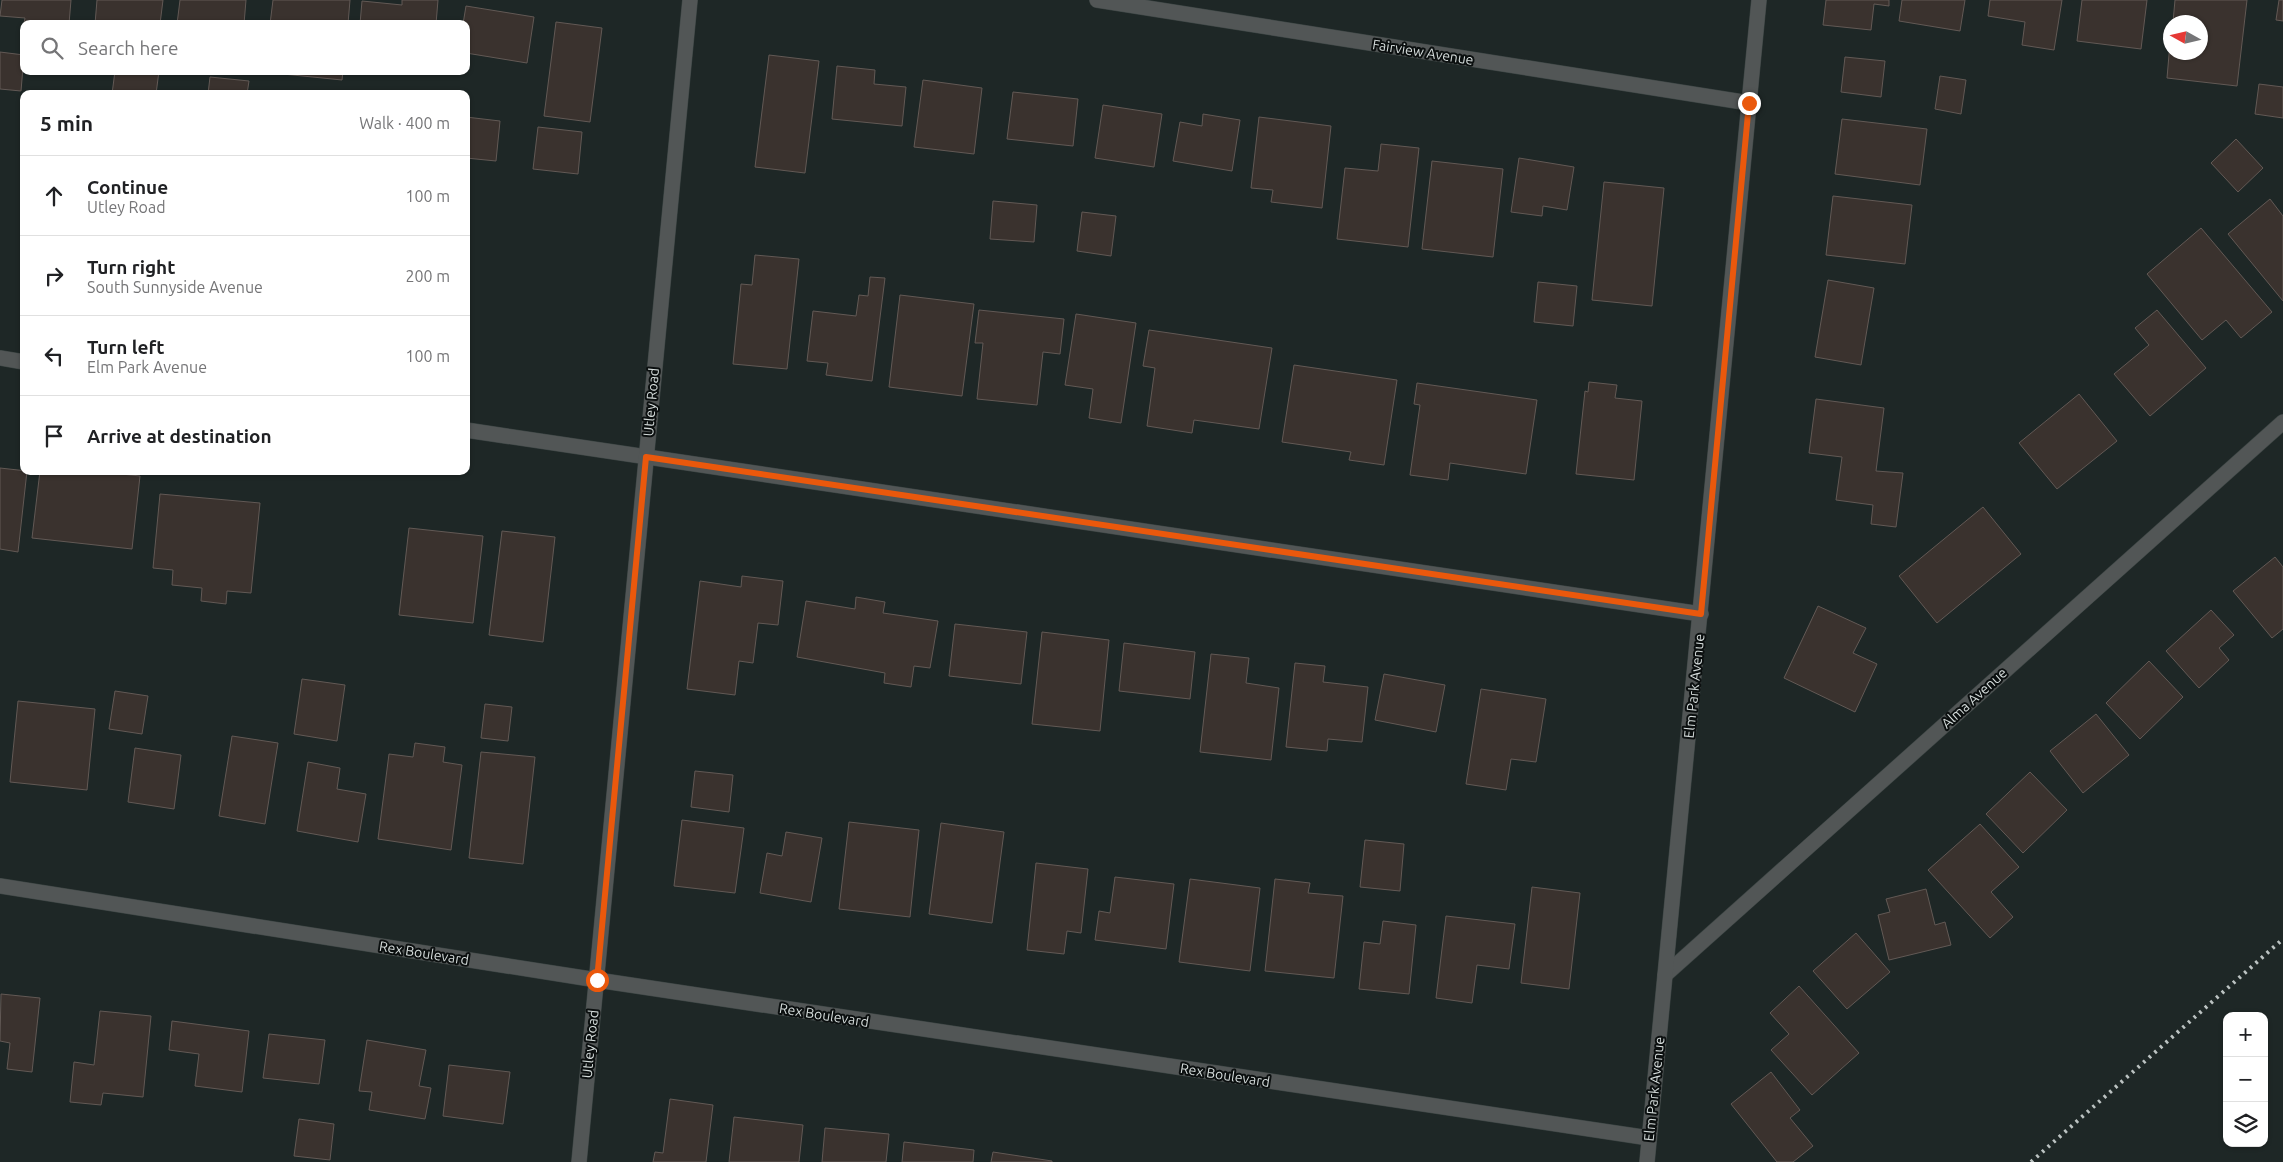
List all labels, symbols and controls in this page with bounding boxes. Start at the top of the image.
north arrow [2163,15,2208,60]
search box [20,20,470,75]
icon: search [38,34,66,62]
street label: Fairview Avenue [1371,36,1475,68]
text: Search here [78,37,178,59]
route end [1738,92,1761,115]
text: 5 min [40,111,93,135]
text: Walk · 400 m [359,114,450,132]
text: Continue [87,176,168,198]
icon: ahead [40,182,68,210]
text: 100 m [405,187,450,205]
text: Utley Road [87,198,166,216]
text: Turn right [87,256,175,278]
icon: right [40,262,68,290]
text: 200 m [405,267,450,285]
text: South Sunnyside Avenue [87,278,263,296]
text: Turn left [87,336,165,358]
icon: left [40,342,68,370]
text: 100 m [405,347,450,365]
text: Elm Park Avenue [87,358,207,376]
street label: Utley Road [640,367,662,437]
icon: arrive [40,422,68,450]
text: Arrive at destination [87,425,272,447]
street label: Elm Park Avenue [1681,633,1707,739]
street label: Alma Avenue [1938,664,2010,732]
street label: Rex Boulevard [378,938,470,968]
route start [586,969,609,992]
street label: Rex Boulevard [778,1000,870,1030]
street label: Utley Road [578,1009,602,1079]
map controls [2223,1012,2268,1147]
button: + [2223,1012,2268,1057]
street label: Elm Park Avenue [1641,1036,1667,1142]
button: − [2223,1057,2268,1102]
street label: Rex Boulevard [1179,1060,1271,1090]
button: layers [2223,1102,2268,1147]

